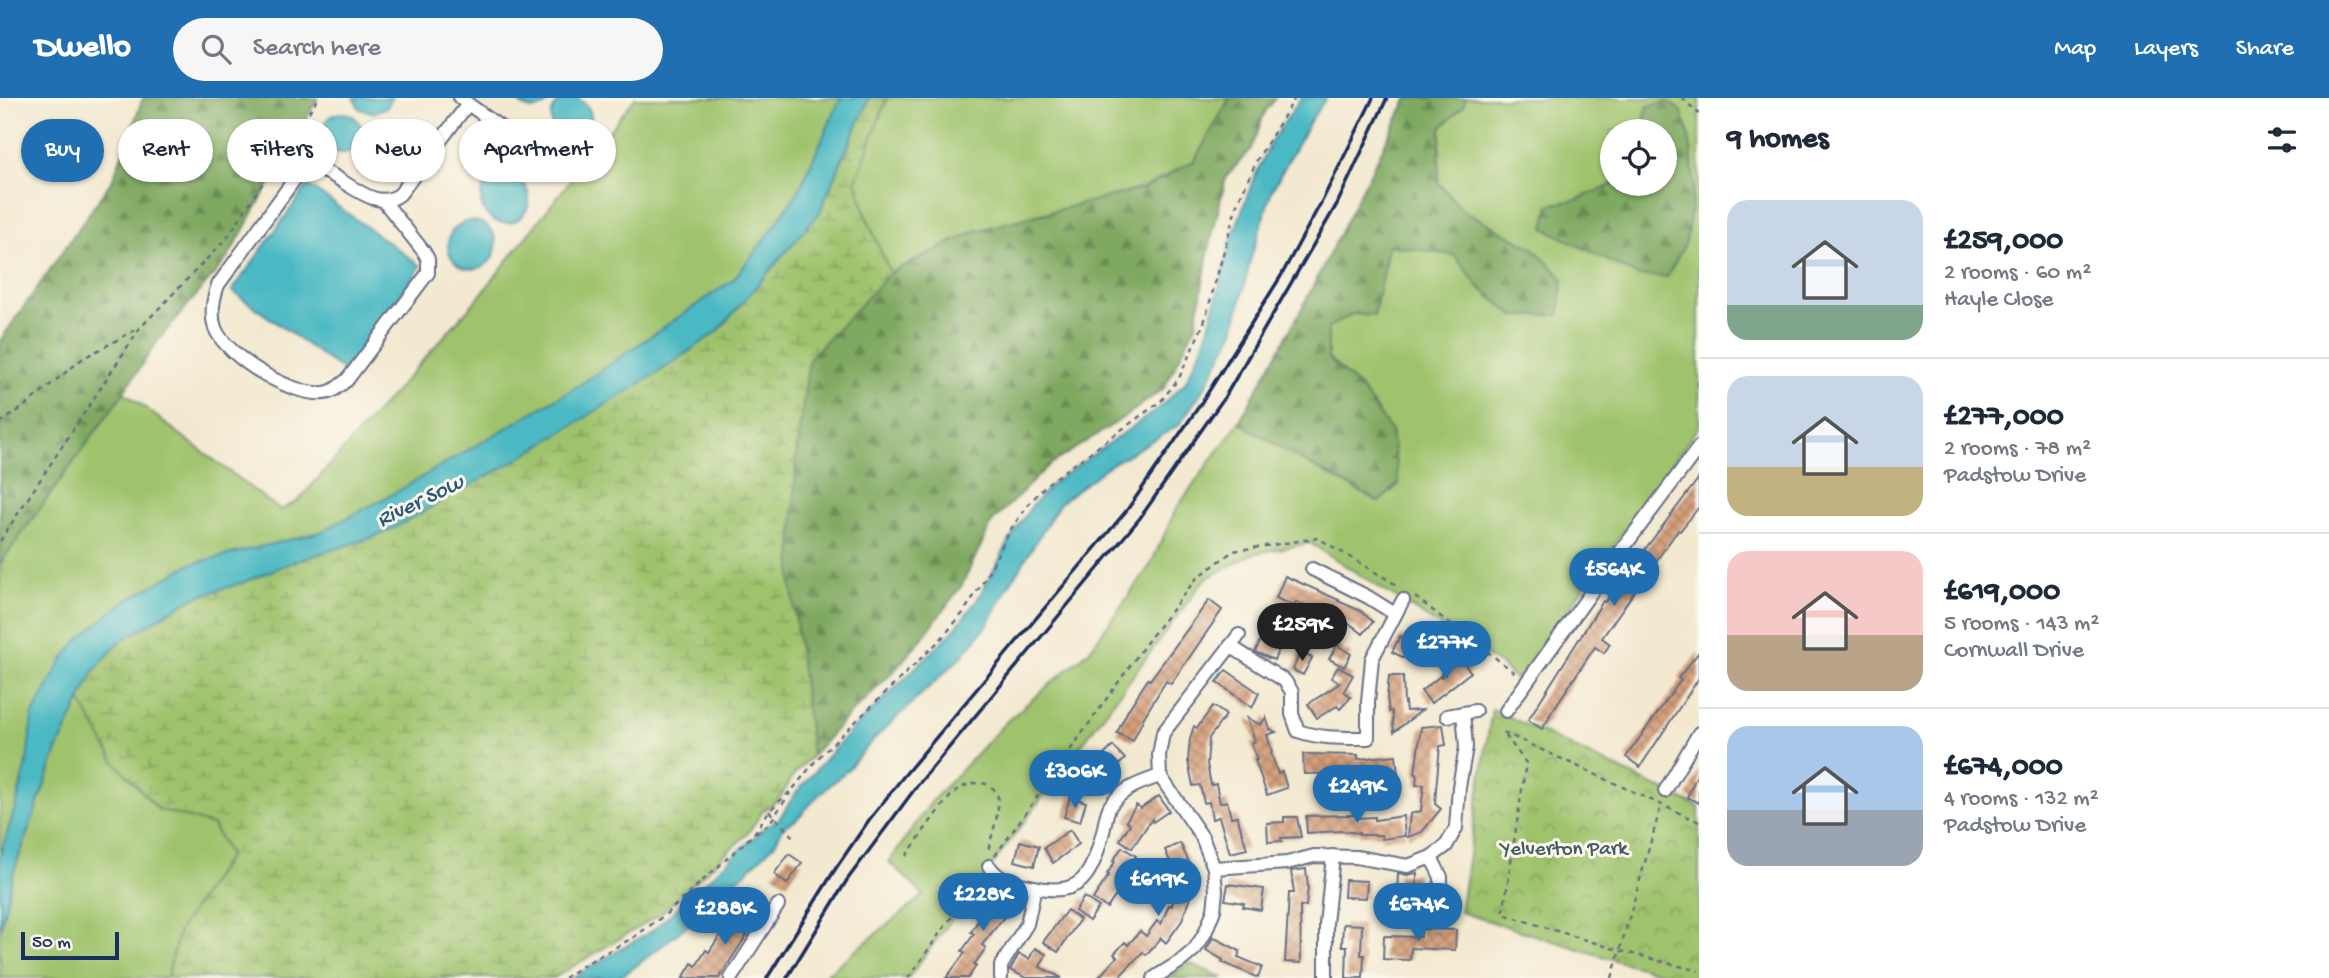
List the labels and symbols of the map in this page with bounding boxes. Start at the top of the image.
water label: River Sow [373,469,470,535]
pin: £564K [1565,548,1663,608]
pin: £259K [1253,603,1351,663]
pin: £277K [1397,622,1495,681]
pin: £306K [1026,750,1124,810]
pin: £249K [1308,766,1406,825]
park label: Yelverton Park [1498,838,1630,863]
pin: £619K [1109,858,1207,918]
pin: £228K [934,874,1032,933]
pin: £674K [1369,884,1467,943]
pin: £288K [676,888,774,947]
scale bar [21,929,119,961]

